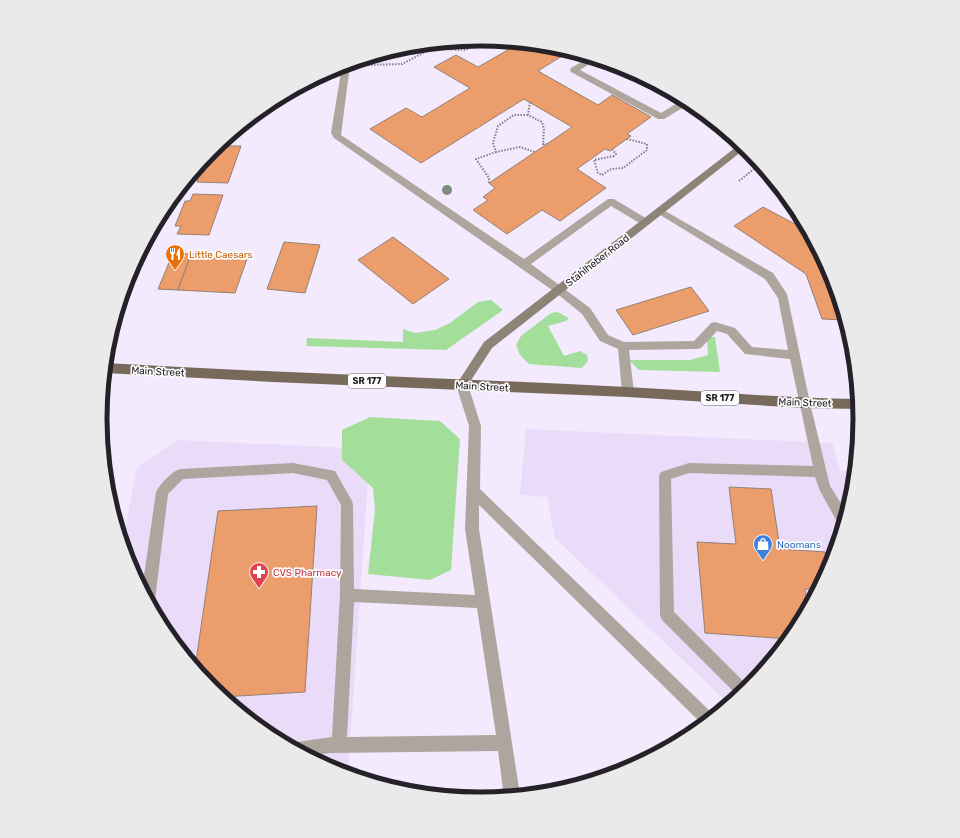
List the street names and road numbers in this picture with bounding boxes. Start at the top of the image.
street label: Stahlheber Road [564,232,632,289]
street label: Main Street [131,365,185,379]
road number: SR 177 [348,374,386,388]
street label: Main Street [455,380,509,394]
road number: SR 177 [701,391,739,405]
street label: Main Street [778,396,832,410]

